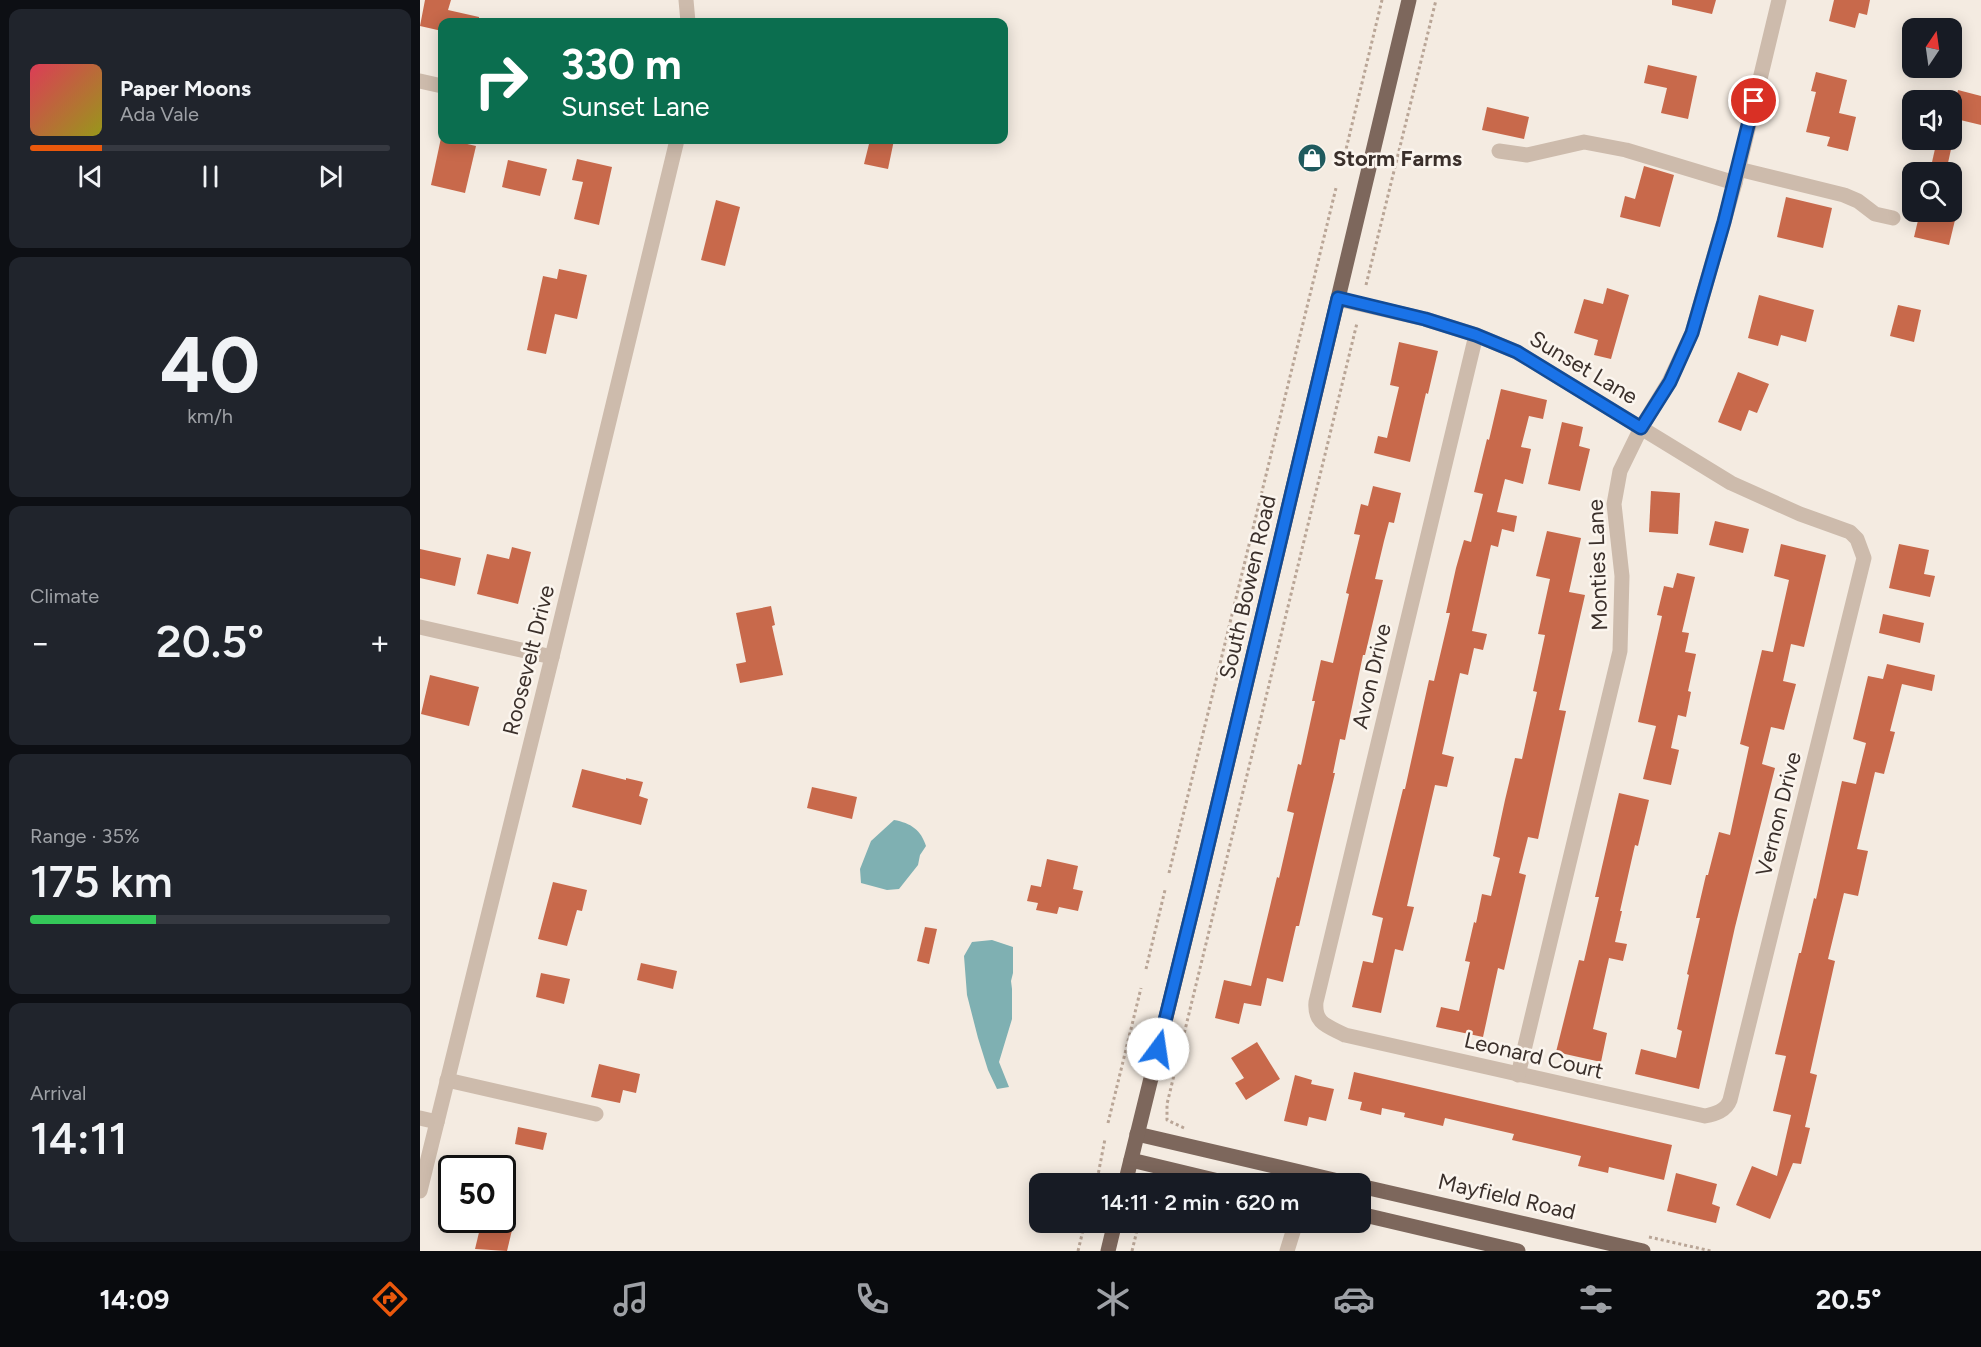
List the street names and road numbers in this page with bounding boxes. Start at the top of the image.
street label: Sunset Lane [1525,325,1643,410]
street label: South Bowen Road [1213,493,1282,682]
street label: Monties Lane [1582,499,1613,631]
street label: Roosevelt Drive [497,582,560,738]
street label: Avon Drive [1346,621,1397,731]
street label: Vernon Drive [1750,749,1807,879]
street label: Leonard Court [1462,1026,1606,1085]
street label: Mayfield Road [1436,1168,1578,1225]

